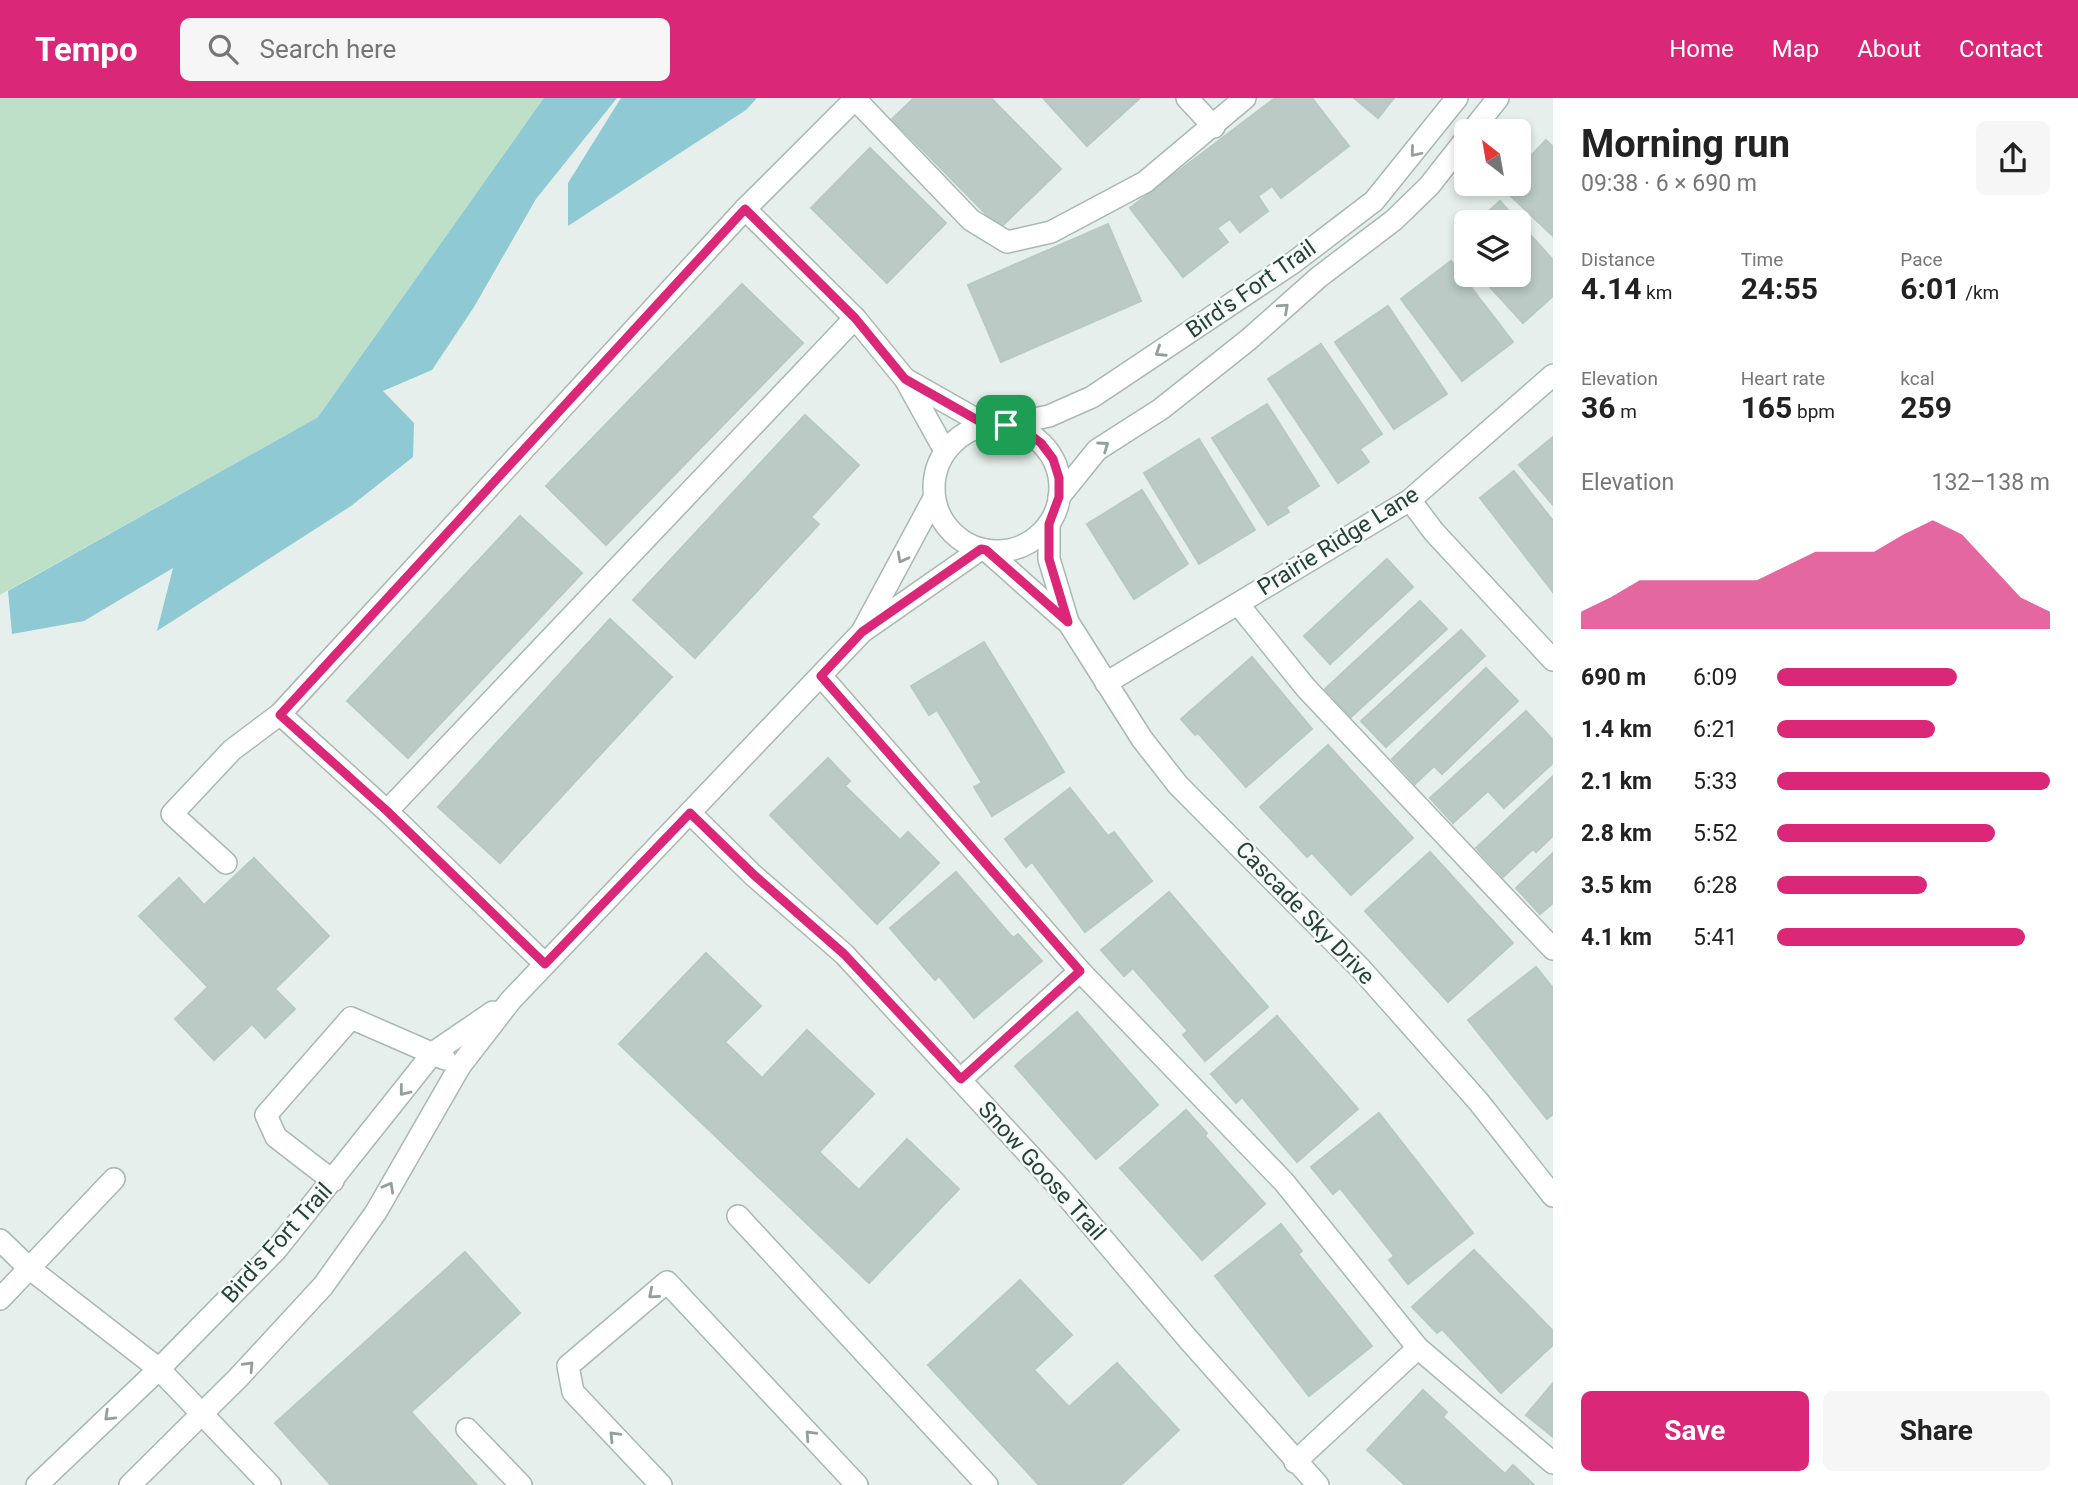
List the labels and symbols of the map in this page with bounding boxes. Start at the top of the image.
north arrow [1454,119,1531,196]
one-way arrow [1411,143,1423,156]
street label: Bird's Fort Trail [1181,234,1321,344]
one-way arrow [1276,304,1289,316]
one-way arrow [1155,343,1168,356]
pin [976,395,1036,455]
one-way arrow [1096,442,1109,454]
street label: Prairie Ridge Lane [1253,481,1423,601]
one-way arrow [897,551,910,563]
street label: Cascade Sky Drive [1230,836,1380,990]
one-way arrow [400,1083,413,1095]
street label: Snow Goose Trail [973,1096,1111,1246]
street label: Bird's Fort Trail [216,1178,338,1308]
one-way arrow [381,1182,395,1195]
one-way arrow [649,1286,662,1298]
one-way arrow [241,1361,254,1374]
one-way arrow [105,1408,118,1421]
one-way arrow [806,1430,818,1443]
one-way arrow [609,1431,622,1444]

